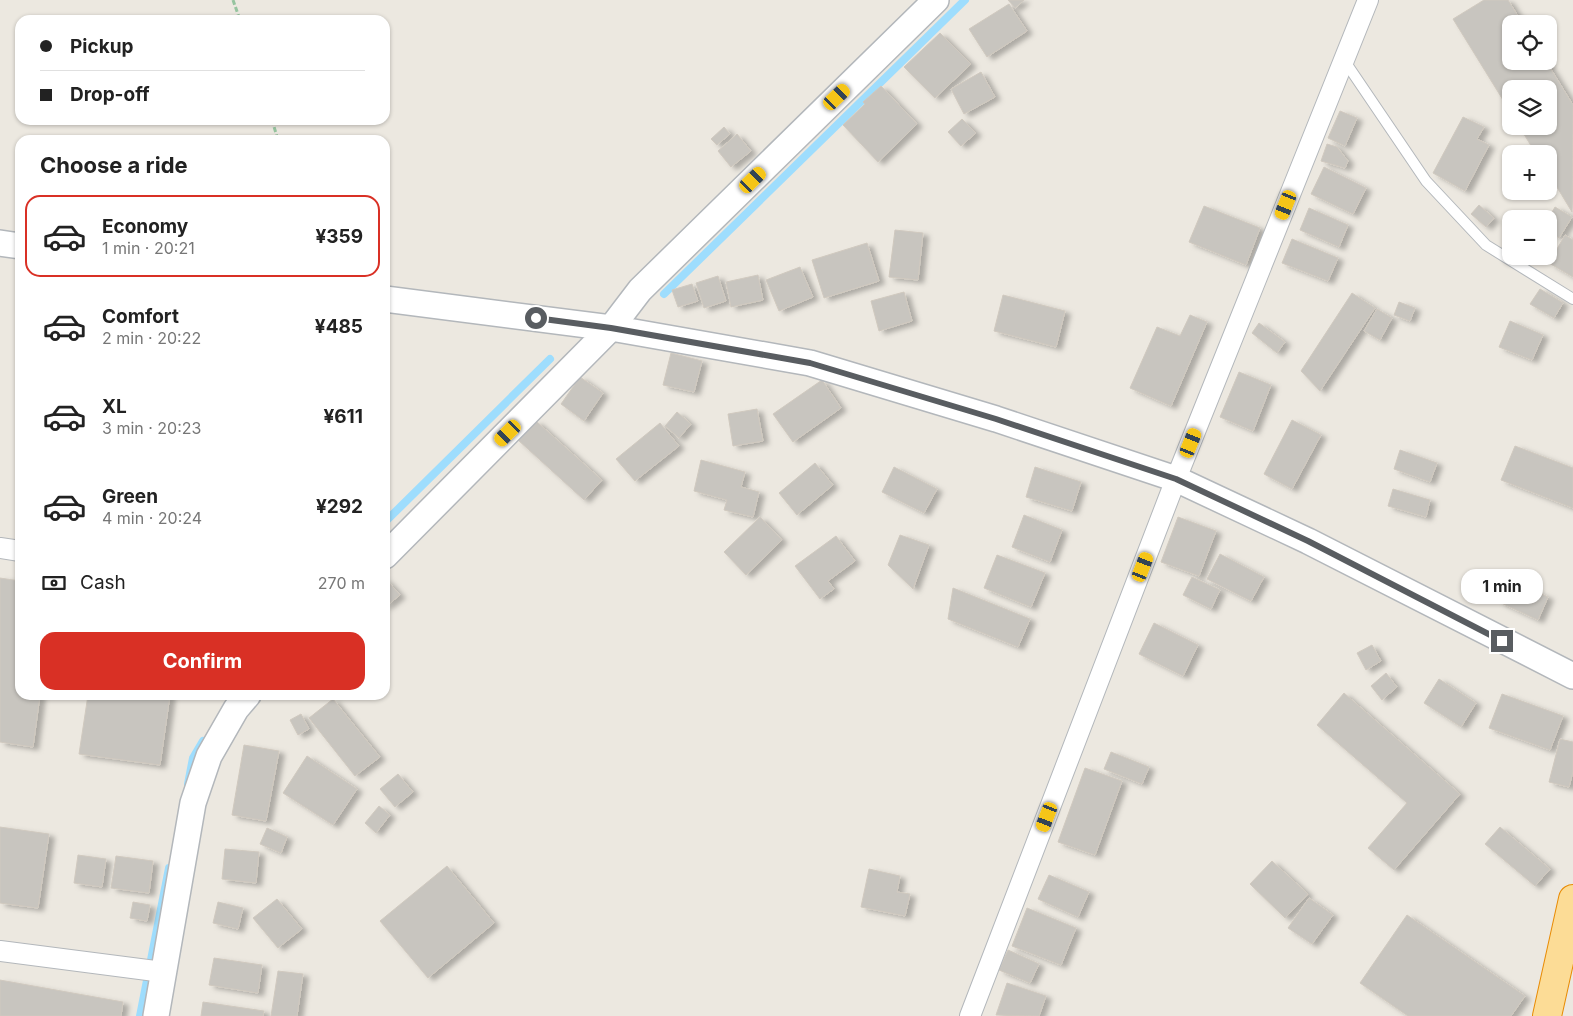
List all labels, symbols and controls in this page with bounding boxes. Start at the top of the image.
map controls [1502,15,1557,265]
button: locate [1502,15,1557,70]
text: Pickup [70,35,133,58]
button: layers [1502,80,1557,135]
car [820,81,853,113]
text: Drop-off [70,83,150,106]
button: + [1502,145,1557,200]
text: Choose a ride [40,152,188,178]
car [736,164,769,196]
car [1273,188,1298,222]
button: − [1502,210,1557,265]
icon: car [42,214,87,259]
text: Economy [102,215,188,238]
text: ¥359 [315,225,363,248]
text: 1 min · 20:21 [102,238,195,258]
icon: car [42,304,87,349]
text: Comfort [102,305,179,328]
route start [525,307,547,329]
text: ¥485 [315,315,363,338]
text: 2 min · 20:22 [102,328,201,348]
icon: car [42,394,87,439]
text: XL [102,395,127,418]
text: ¥611 [323,405,363,428]
car [492,417,523,449]
text: 3 min · 20:23 [102,418,201,438]
car [1178,426,1203,460]
icon: car [42,484,87,529]
text: Green [102,485,158,508]
text: ¥292 [316,495,363,518]
text: 4 min · 20:24 [102,508,202,528]
car [1130,550,1155,584]
callout: 1 min [1461,568,1543,604]
icon: cash [40,569,68,597]
text: Cash [80,571,126,594]
text: 270 m [318,573,365,593]
text: 1 min [1482,576,1522,596]
route end [1491,630,1513,652]
button: Confirm [40,632,365,690]
car [1034,800,1059,834]

